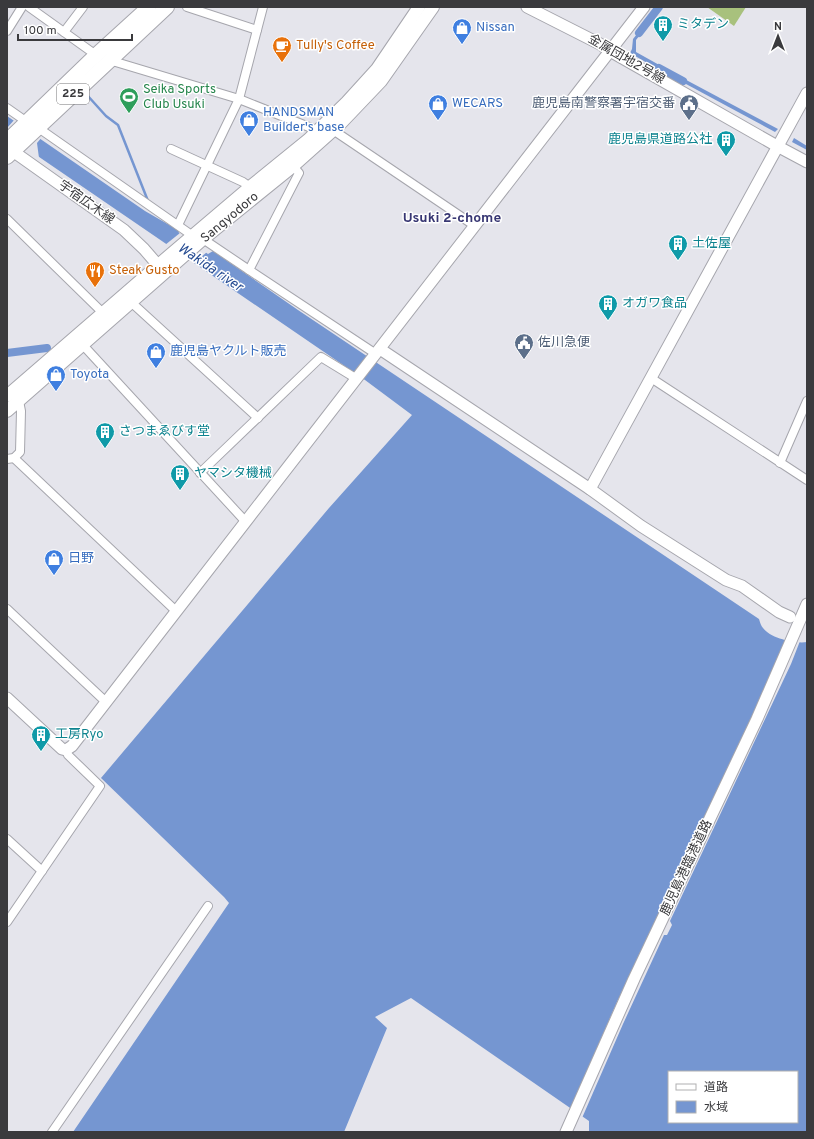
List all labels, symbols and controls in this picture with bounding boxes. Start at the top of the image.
building icon: ミタデン [652,14,674,42]
scale bar [18,16,132,42]
north arrow [758,16,798,56]
shop icon: Nissan [451,17,473,45]
place label: ミタデン [677,17,729,33]
place label: Nissan [476,20,515,36]
text: N [774,20,782,34]
text: 100 m [24,23,57,39]
street label: 金属団地2号線 [585,31,668,88]
cafe icon: Tully's Coffee [271,35,293,63]
place label: Tully's Coffee [296,38,375,54]
place label: Seika Sports Club Usuki [143,82,216,113]
road number: 225 [57,84,89,104]
sports icon: Seika Sports Club Usuki [118,86,140,114]
shop icon: WECARS [427,93,449,121]
public building icon: 鹿児島南警察署宇宿交番 [678,93,700,121]
place label: WECARS [452,96,503,112]
place label: 鹿児島南警察署宇宿交番 [532,96,675,112]
place label: HANDSMAN Builder's base [263,105,344,136]
shop icon: HANDSMAN Builder's base [238,109,260,137]
building icon: 鹿児島県道路公社 [715,129,737,157]
place label: 鹿児島県道路公社 [608,132,712,148]
street label: 宇宿広木線 [55,177,118,228]
street label: Sangyodoro [198,189,262,247]
district label: Usuki 2-chome [403,210,501,227]
building icon: 土佐屋 [667,233,689,261]
place label: 土佐屋 [692,236,731,252]
water label: Wakida river [174,240,247,297]
restaurant icon: Steak Gusto [84,260,106,288]
place label: Steak Gusto [109,263,179,279]
building icon: オガワ食品 [597,293,619,321]
place label: オガワ食品 [622,296,687,312]
public building icon: 佐川急便 [513,332,535,360]
place label: 佐川急便 [538,335,590,351]
shop icon: 鹿児島ヤクルト販売 [145,341,167,369]
place label: 鹿児島ヤクルト販売 [170,344,287,360]
shop icon: Toyota [45,364,67,392]
place label: Toyota [70,367,109,383]
building icon: さつまゑびす堂 [94,421,116,449]
place label: さつまゑびす堂 [119,424,210,440]
building icon: ヤマシタ機械 [169,463,191,491]
place label: ヤマシタ機械 [194,465,272,482]
shop icon: 日野 [43,548,65,576]
place label: 日野 [68,551,94,567]
building icon: 工房Ryo [30,724,52,752]
place label: 工房Ryo [55,727,103,743]
street label: 鹿児島港臨港道路 [658,817,716,919]
legend [668,1071,798,1123]
text: 道路 [704,1080,728,1096]
text: 水域 [704,1100,728,1116]

